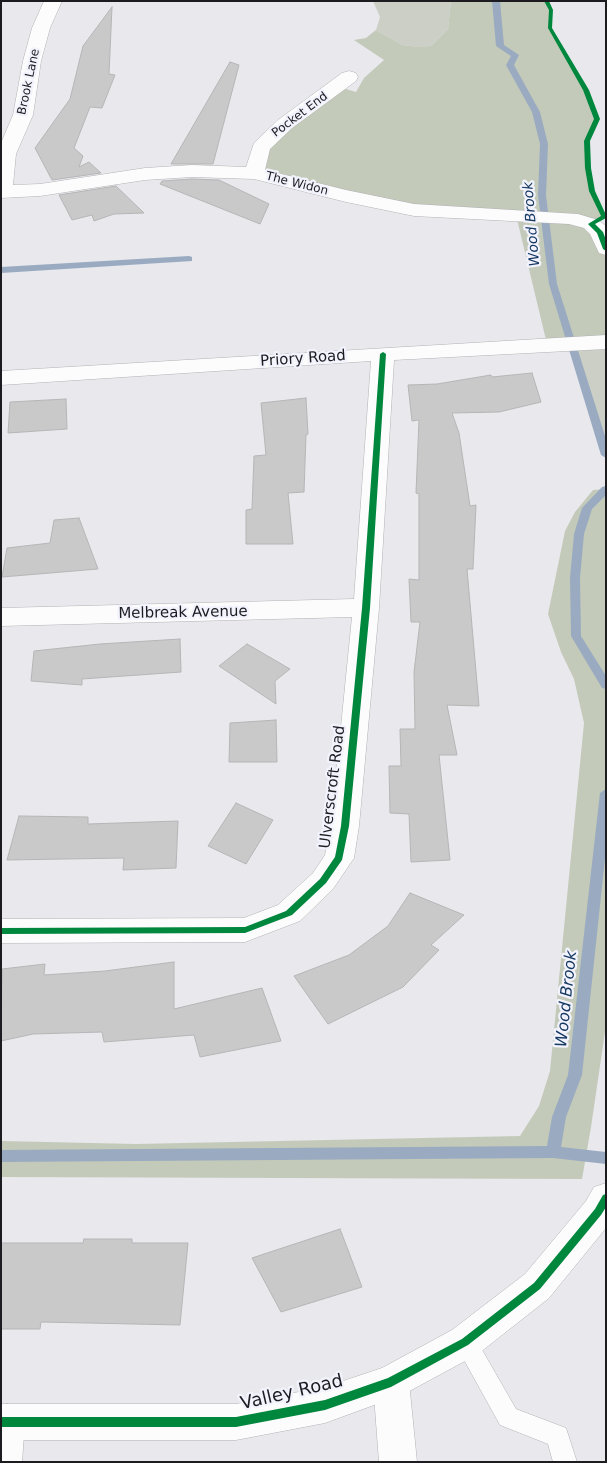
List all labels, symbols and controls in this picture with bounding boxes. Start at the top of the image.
street label: Brook Lane [15,48,43,116]
street label: Pocket End [269,89,331,141]
street label: The Widon [264,169,330,199]
water label: Wood Brook [520,181,544,267]
street label: Priory Road [260,347,346,371]
street label: Melbreak Avenue [118,603,248,623]
street label: Ulverscroft Road [317,724,349,850]
water label: Wood Brook [552,950,582,1048]
street label: Valley Road [239,1371,345,1415]

